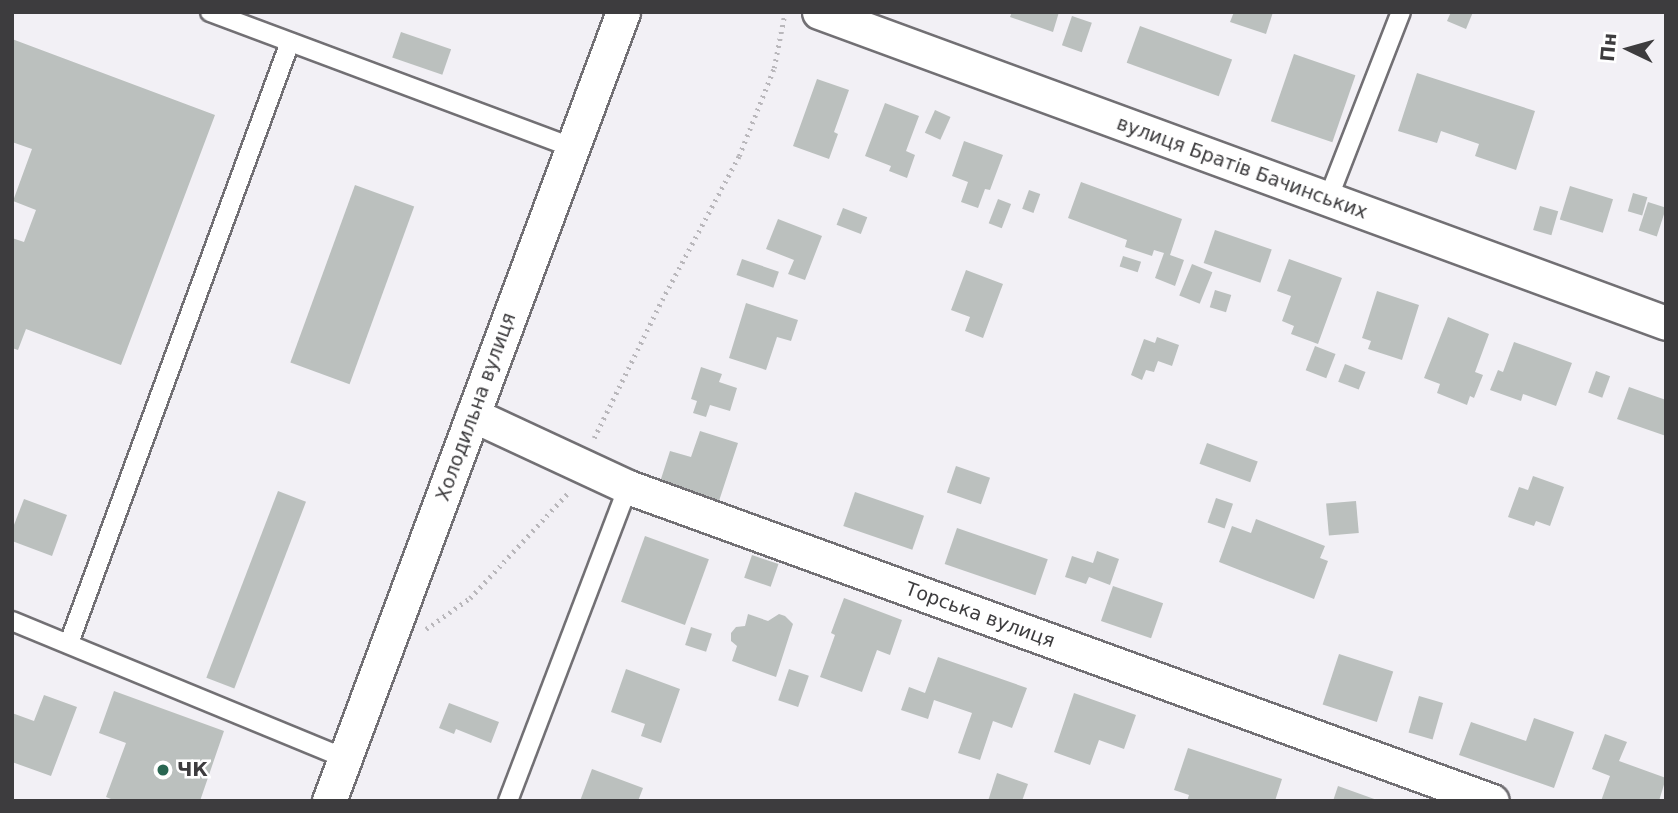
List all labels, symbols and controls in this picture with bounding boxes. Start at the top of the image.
north arrow [1594,14,1664,84]
text: Пн [1596,32,1620,63]
street label: вулиця Братів Бачинських [1114,112,1370,224]
street label: Холодильна вулиця [431,310,521,504]
street label: Торська вулиця [902,577,1058,653]
place label: ЧК [177,759,208,781]
marker: ЧК [155,762,171,778]

